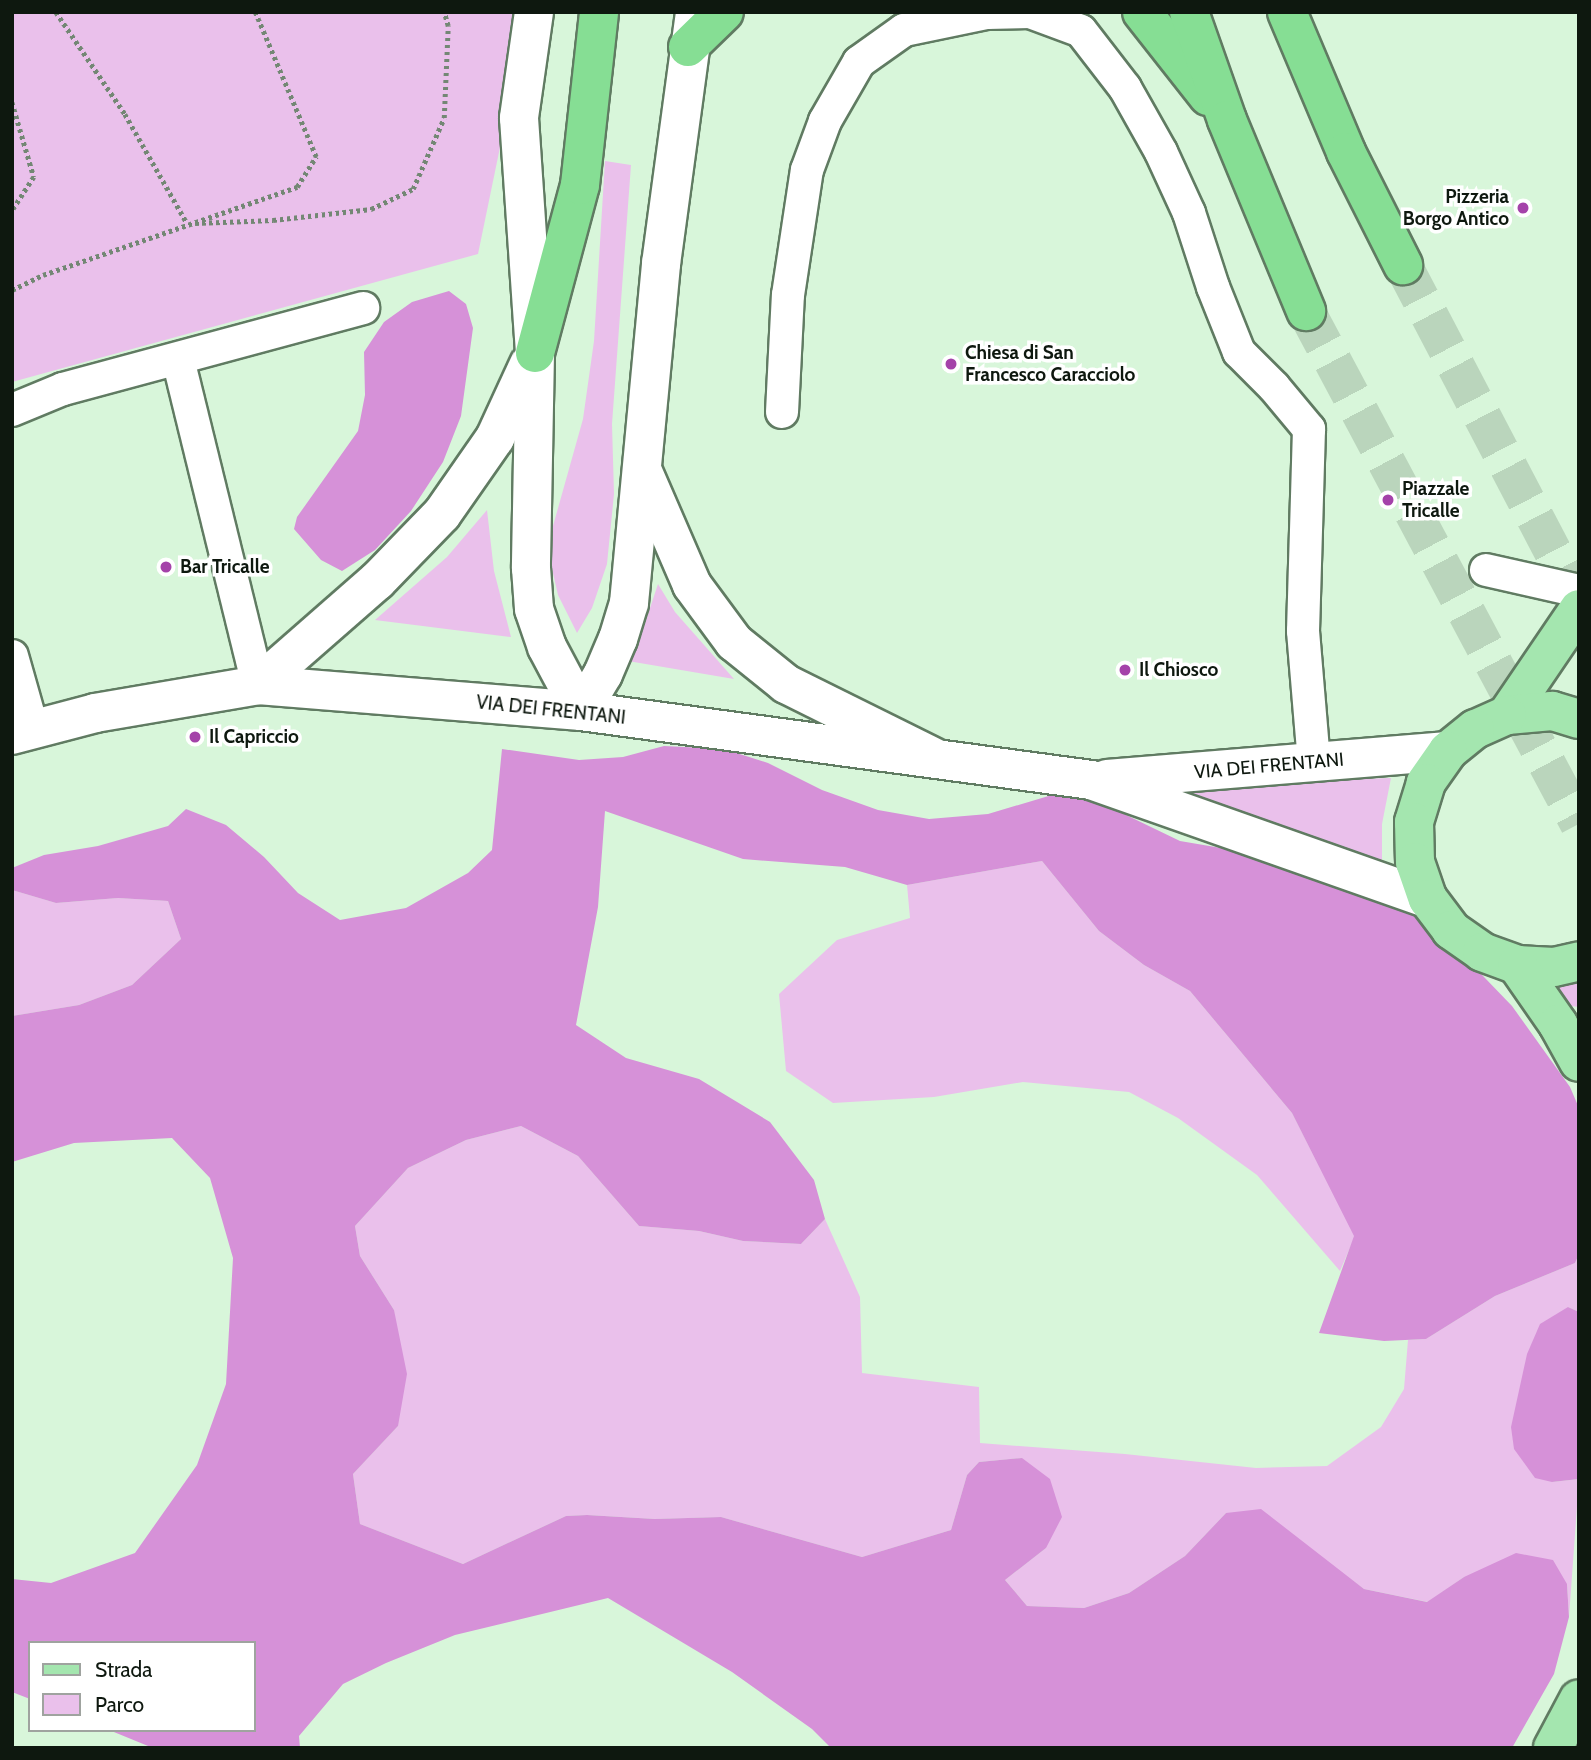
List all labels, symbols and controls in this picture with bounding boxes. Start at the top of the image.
place label: Pizzeria Borgo Antico [1403,186,1509,230]
marker: Pizzeria Borgo Antico [1515,200,1531,216]
place label: Chiesa di San Francesco Caracciolo [965,342,1135,386]
marker: Chiesa di San Francesco Caracciolo [943,356,959,372]
place label: Piazzale Tricalle [1402,478,1469,522]
marker: Piazzale Tricalle [1380,492,1396,508]
place label: Bar Tricalle [180,556,269,578]
marker: Bar Tricalle [158,559,174,575]
place label: Il Chiosco [1139,659,1218,681]
marker: Il Chiosco [1117,662,1133,678]
street label: VIA DEI FRENTANI [475,691,627,729]
place label: Il Capriccio [209,726,299,748]
marker: Il Capriccio [187,729,203,745]
street label: VIA DEI FRENTANI [1193,748,1345,784]
legend [28,1641,256,1732]
text: Strada [95,1657,152,1682]
text: Parco [95,1692,144,1717]

